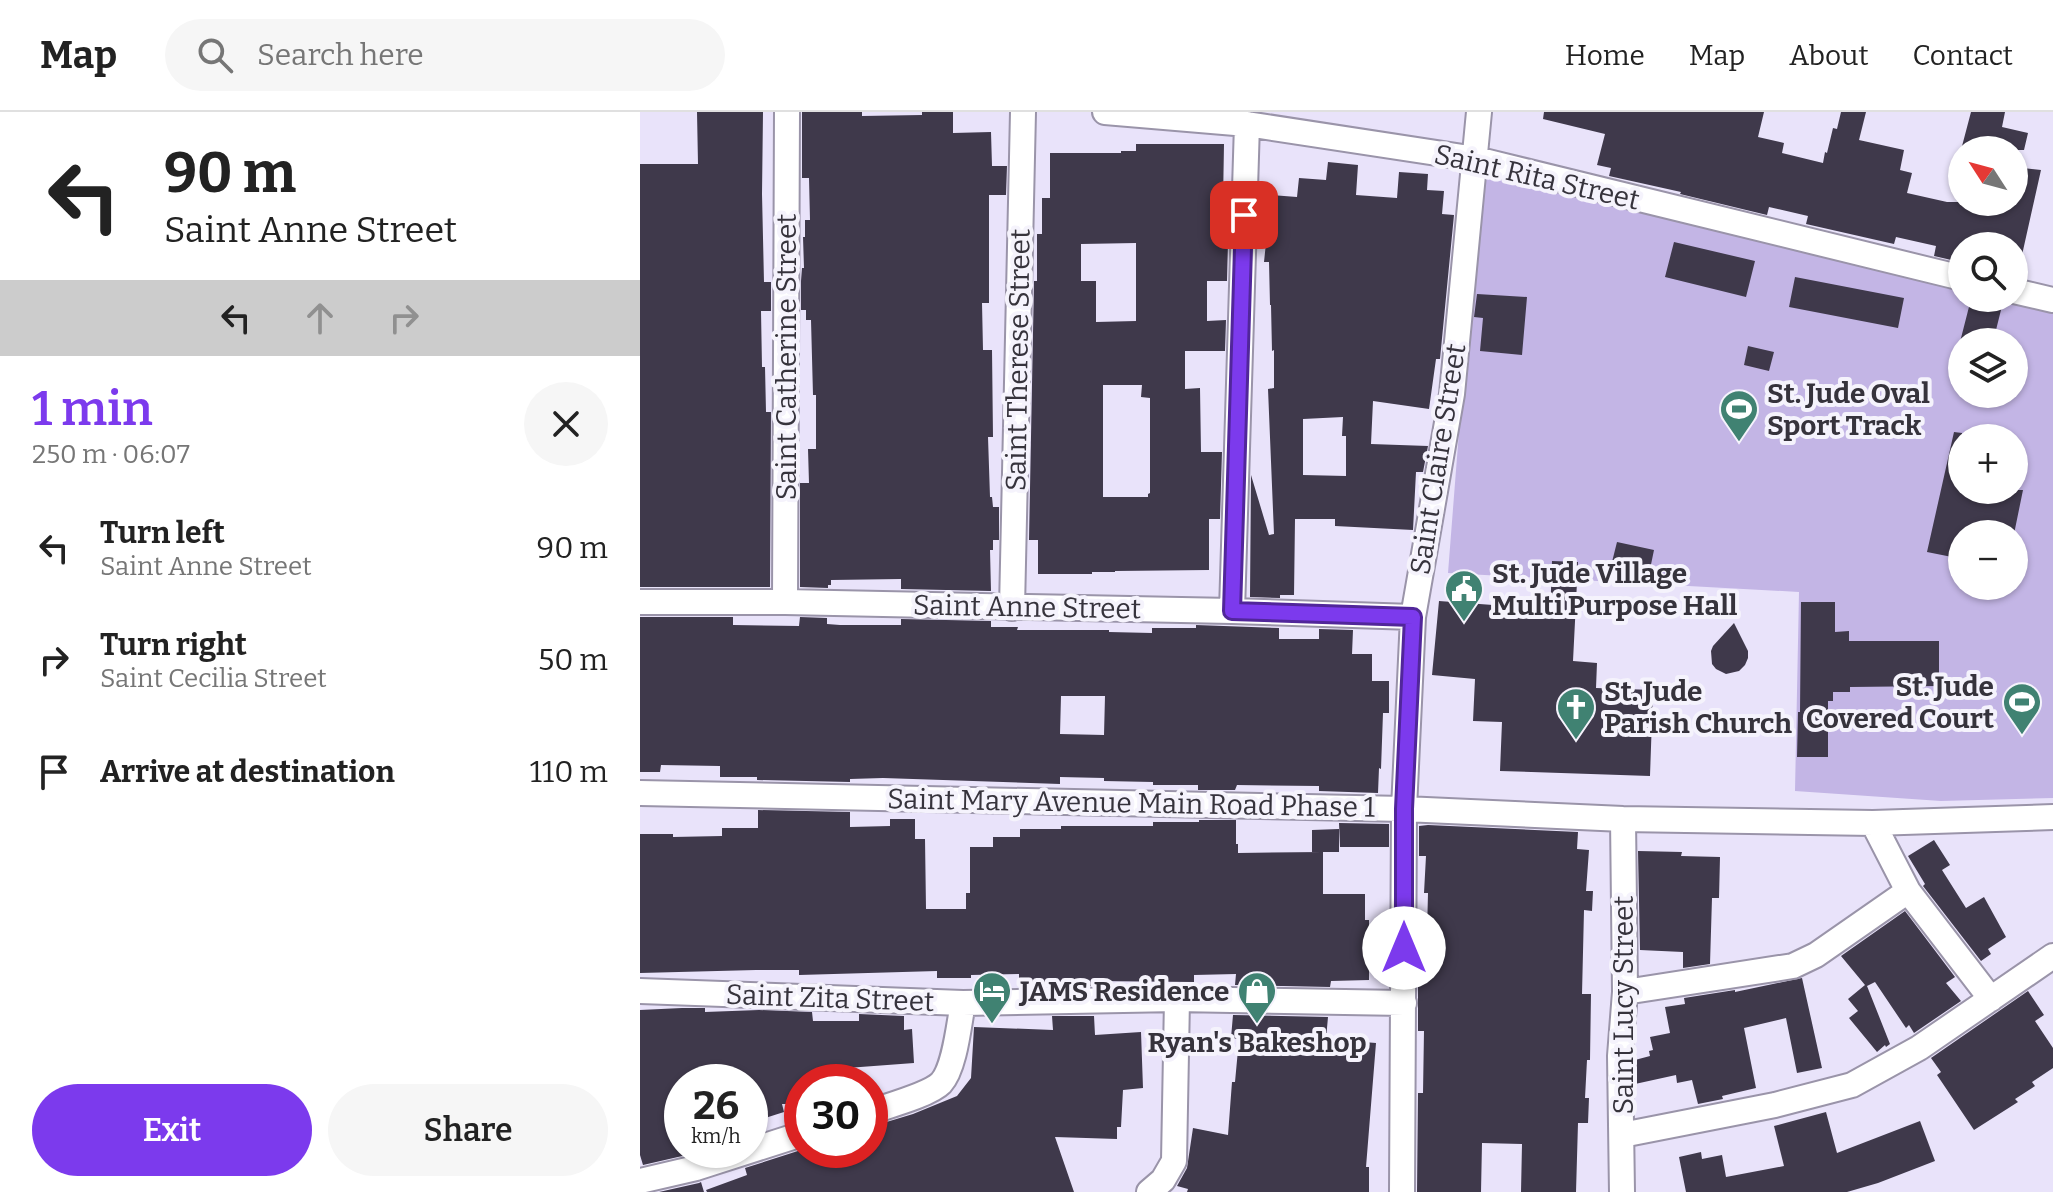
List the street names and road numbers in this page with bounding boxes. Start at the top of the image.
street label: Saint Rita Street [1431,137,1643,217]
street label: Saint Catherine Street [770,214,803,500]
street label: Saint Therese Street [999,229,1037,491]
street label: Saint Claire Street [1403,341,1473,577]
street label: Saint Anne Street [913,589,1141,625]
street label: Saint Mary Avenue Main Road Phase 1 [887,782,1376,824]
street label: Saint Lucy Street [1607,896,1640,1115]
street label: Saint Zita Street [725,978,935,1018]

